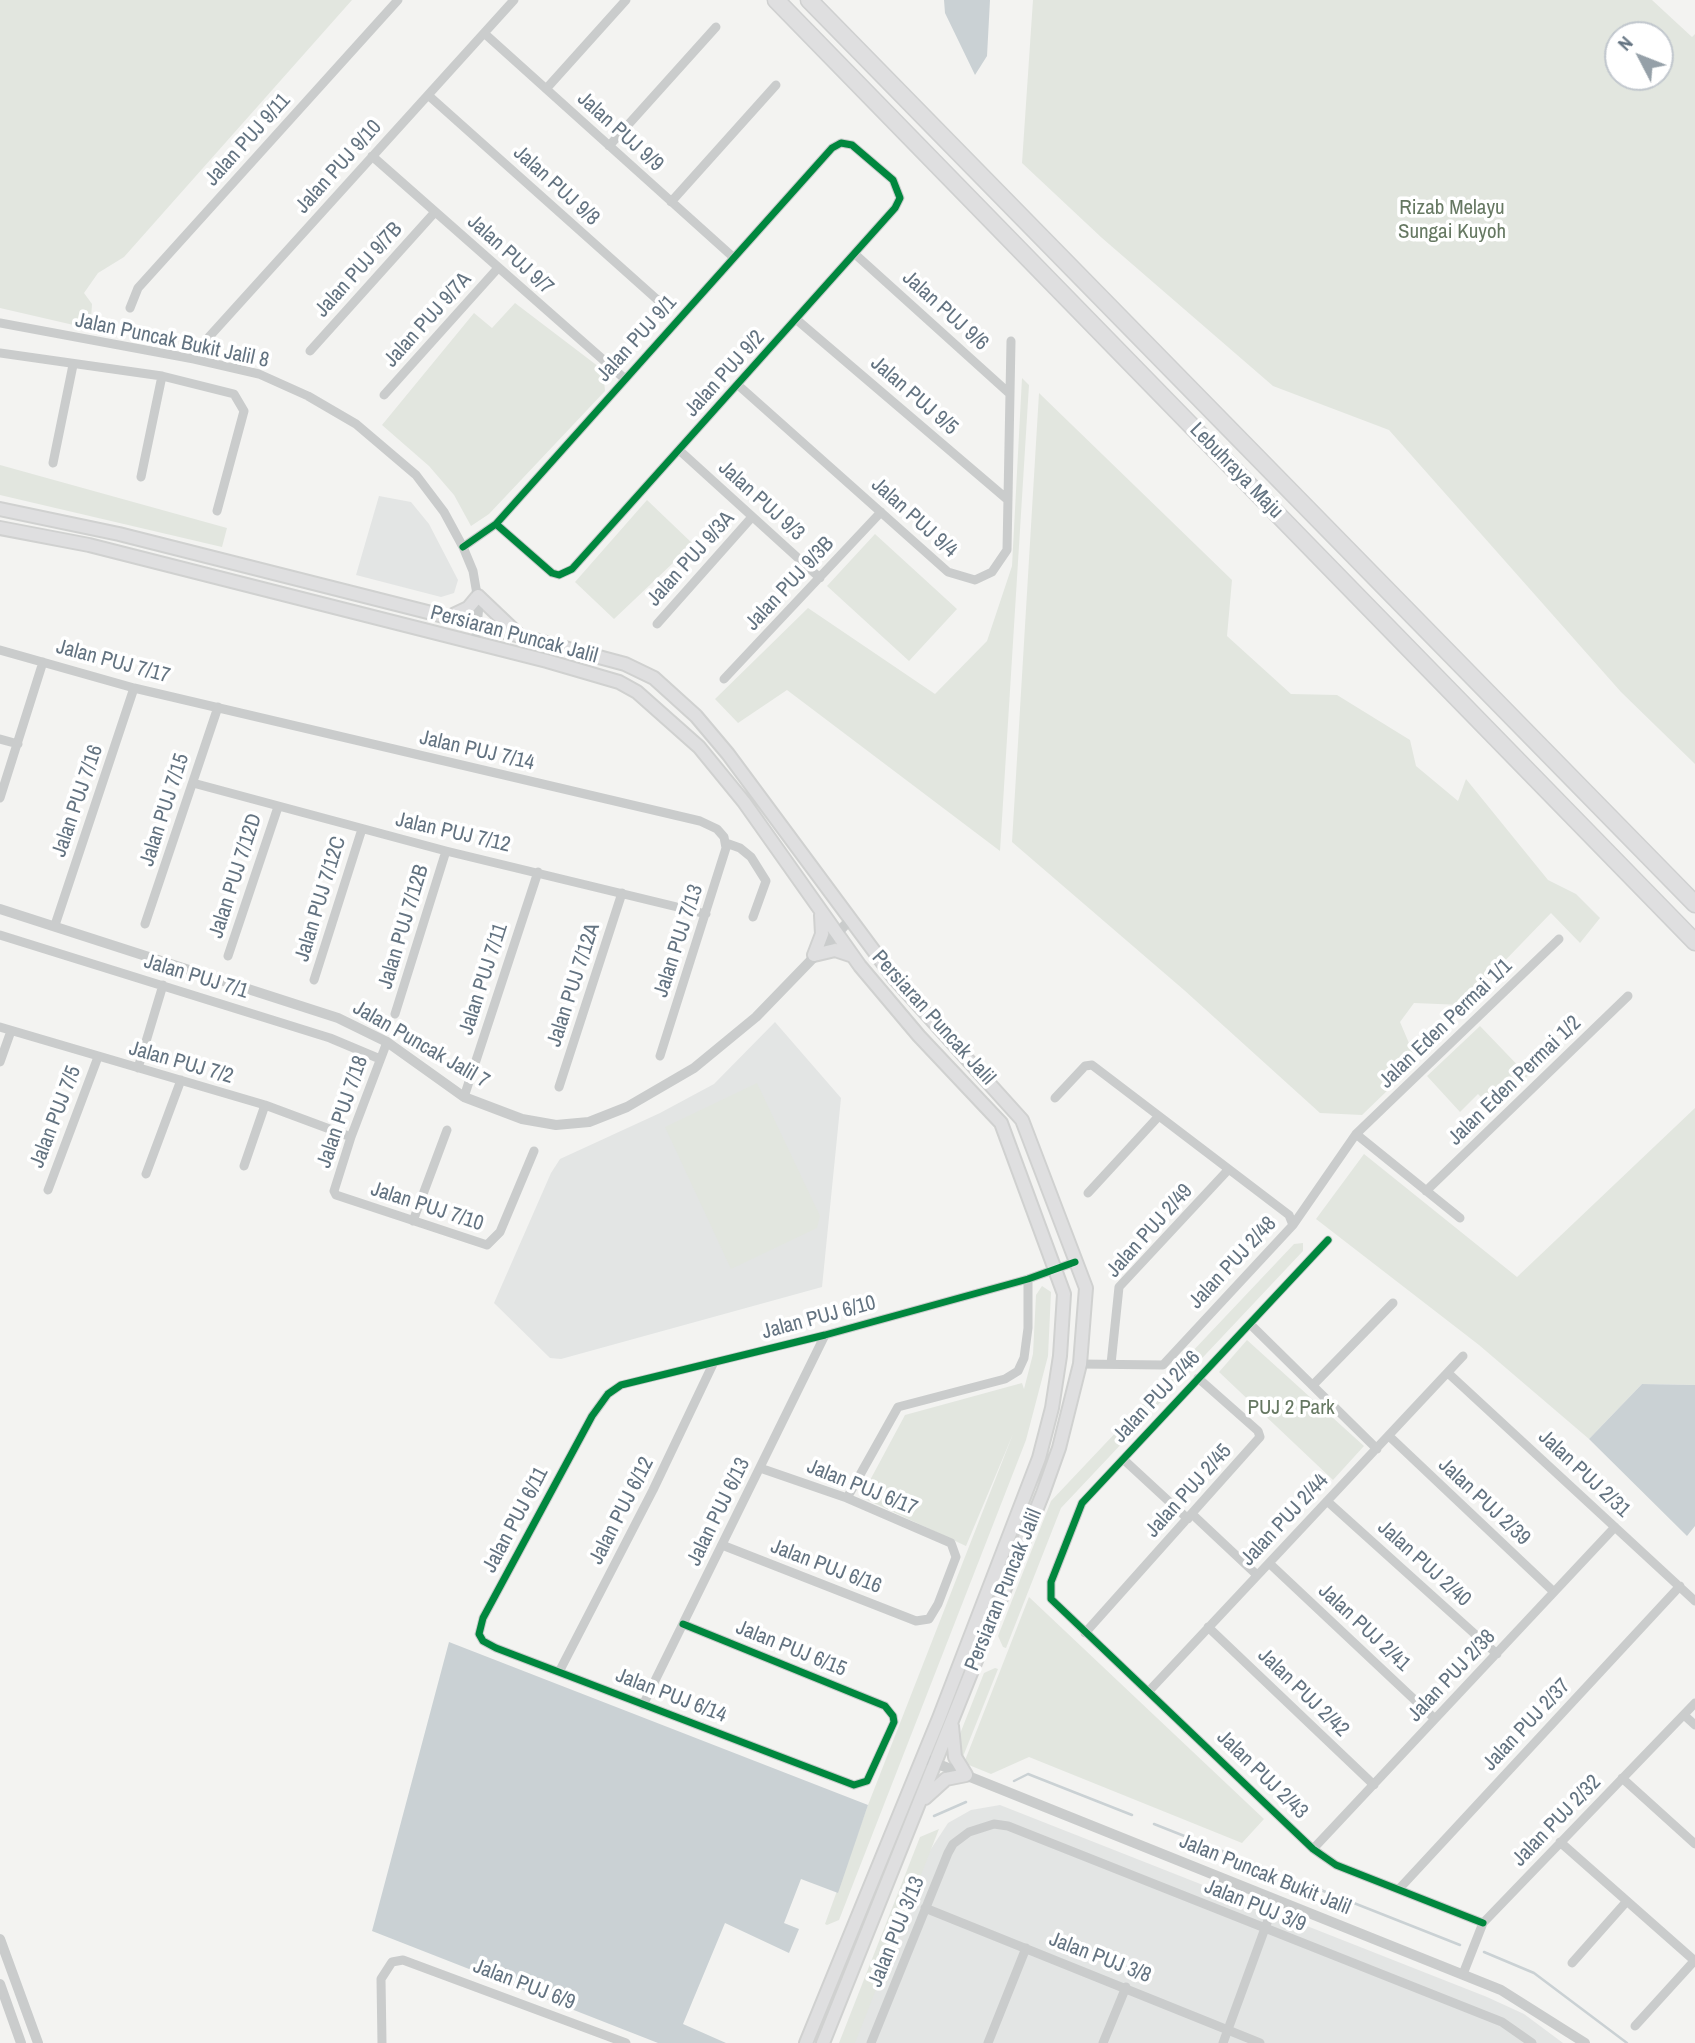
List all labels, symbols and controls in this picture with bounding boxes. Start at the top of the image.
north arrow [1604,21,1674,91]
text: N [1611,30,1638,56]
street label: Jalan PUJ 9/9 [572,87,668,177]
street label: Jalan PUJ 9/11 [200,89,296,191]
street label: Jalan PUJ 9/10 [291,115,387,219]
street label: Jalan PUJ 9/8 [508,141,604,231]
park label: Rizab Melayu Sungai Kuyoh [1398,195,1506,245]
street label: Jalan PUJ 9/7 [462,210,558,300]
street label: Jalan PUJ 9/7B [310,217,408,323]
street label: Jalan PUJ 9/6 [897,266,993,356]
street label: Jalan PUJ 9/7A [379,267,477,373]
street label: Jalan PUJ 9/1 [592,291,682,387]
street label: Jalan Puncak Bukit Jalil 8 [73,308,271,374]
street label: Jalan PUJ 9/2 [680,326,770,422]
street label: Jalan PUJ 9/5 [865,351,963,441]
street label: Lebuhraya Maju [1184,418,1288,524]
street label: Jalan PUJ 9/3 [713,456,809,546]
street label: Jalan PUJ 9/4 [866,473,962,563]
street label: Jalan PUJ 9/3A [642,506,740,612]
street label: Jalan PUJ 9/3B [740,532,840,636]
street label: Persiaran Puncak Jalil [428,601,600,669]
street label: Jalan PUJ 7/17 [53,635,173,689]
street label: Jalan PUJ 7/14 [417,726,537,776]
street label: Jalan PUJ 7/16 [47,742,109,860]
street label: Jalan PUJ 7/15 [135,751,195,869]
street label: Jalan PUJ 7/12 [393,808,513,858]
street label: Jalan PUJ 7/12D [204,811,268,941]
street label: Jalan PUJ 7/12C [290,834,352,964]
street label: Jalan PUJ 7/12B [373,862,435,992]
street label: Jalan PUJ 7/13 [649,882,709,1000]
street label: Jalan PUJ 7/11 [454,920,514,1038]
street label: Jalan PUJ 7/12A [542,920,606,1050]
street label: Persiaran Puncak Jalil [866,946,1000,1090]
street label: Jalan PUJ 7/1 [141,949,251,1005]
street label: Jalan Eden Permai 1/1 [1374,954,1518,1094]
street label: Jalan Puncak Jalil 7 [348,996,494,1094]
street label: Jalan Eden Permai 1/2 [1443,1011,1587,1151]
street label: Jalan PUJ 7/2 [126,1036,236,1090]
street label: Jalan PUJ 7/18 [312,1053,374,1171]
street label: Jalan PUJ 7/5 [25,1062,87,1172]
street label: Jalan PUJ 7/10 [368,1177,486,1237]
street label: Jalan PUJ 2/49 [1102,1179,1198,1283]
street label: Jalan PUJ 2/48 [1184,1212,1282,1314]
street label: Jalan PUJ 6/10 [759,1291,879,1345]
street label: Jalan PUJ 2/46 [1108,1346,1206,1448]
park label: PUJ 2 Park [1247,1395,1335,1421]
street label: Jalan PUJ 2/31 [1533,1425,1635,1523]
street label: Jalan PUJ 2/45 [1141,1439,1237,1543]
street label: Jalan PUJ 6/12 [584,1453,660,1569]
street label: Jalan PUJ 2/39 [1433,1453,1535,1551]
street label: Jalan PUJ 6/13 [682,1454,756,1570]
street label: Jalan PUJ 6/17 [803,1454,921,1522]
street label: Jalan PUJ 6/11 [478,1463,554,1577]
street label: Jalan PUJ 2/44 [1236,1469,1334,1571]
street label: Persiaran Puncak Jalil [960,1505,1048,1675]
street label: Jalan PUJ 2/40 [1372,1516,1476,1612]
street label: Jalan PUJ 6/16 [767,1534,885,1600]
street label: Jalan PUJ 2/41 [1313,1579,1415,1677]
street label: Jalan PUJ 6/15 [732,1615,850,1683]
street label: Jalan PUJ 2/38 [1403,1625,1501,1727]
street label: Jalan PUJ 2/42 [1252,1643,1354,1743]
street label: Jalan PUJ 6/14 [612,1663,730,1729]
street label: Jalan PUJ 2/37 [1478,1674,1576,1776]
street label: Jalan PUJ 2/43 [1211,1725,1313,1825]
street label: Jalan PUJ 2/32 [1507,1770,1607,1872]
street label: Jalan Puncak Bukit Jalil [1176,1829,1354,1921]
street label: Jalan PUJ 3/13 [863,1873,931,1991]
street label: Jalan PUJ 3/9 [1201,1874,1309,1938]
street label: Jalan PUJ 3/8 [1045,1927,1155,1989]
street label: Jalan PUJ 6/9 [469,1954,579,2016]

